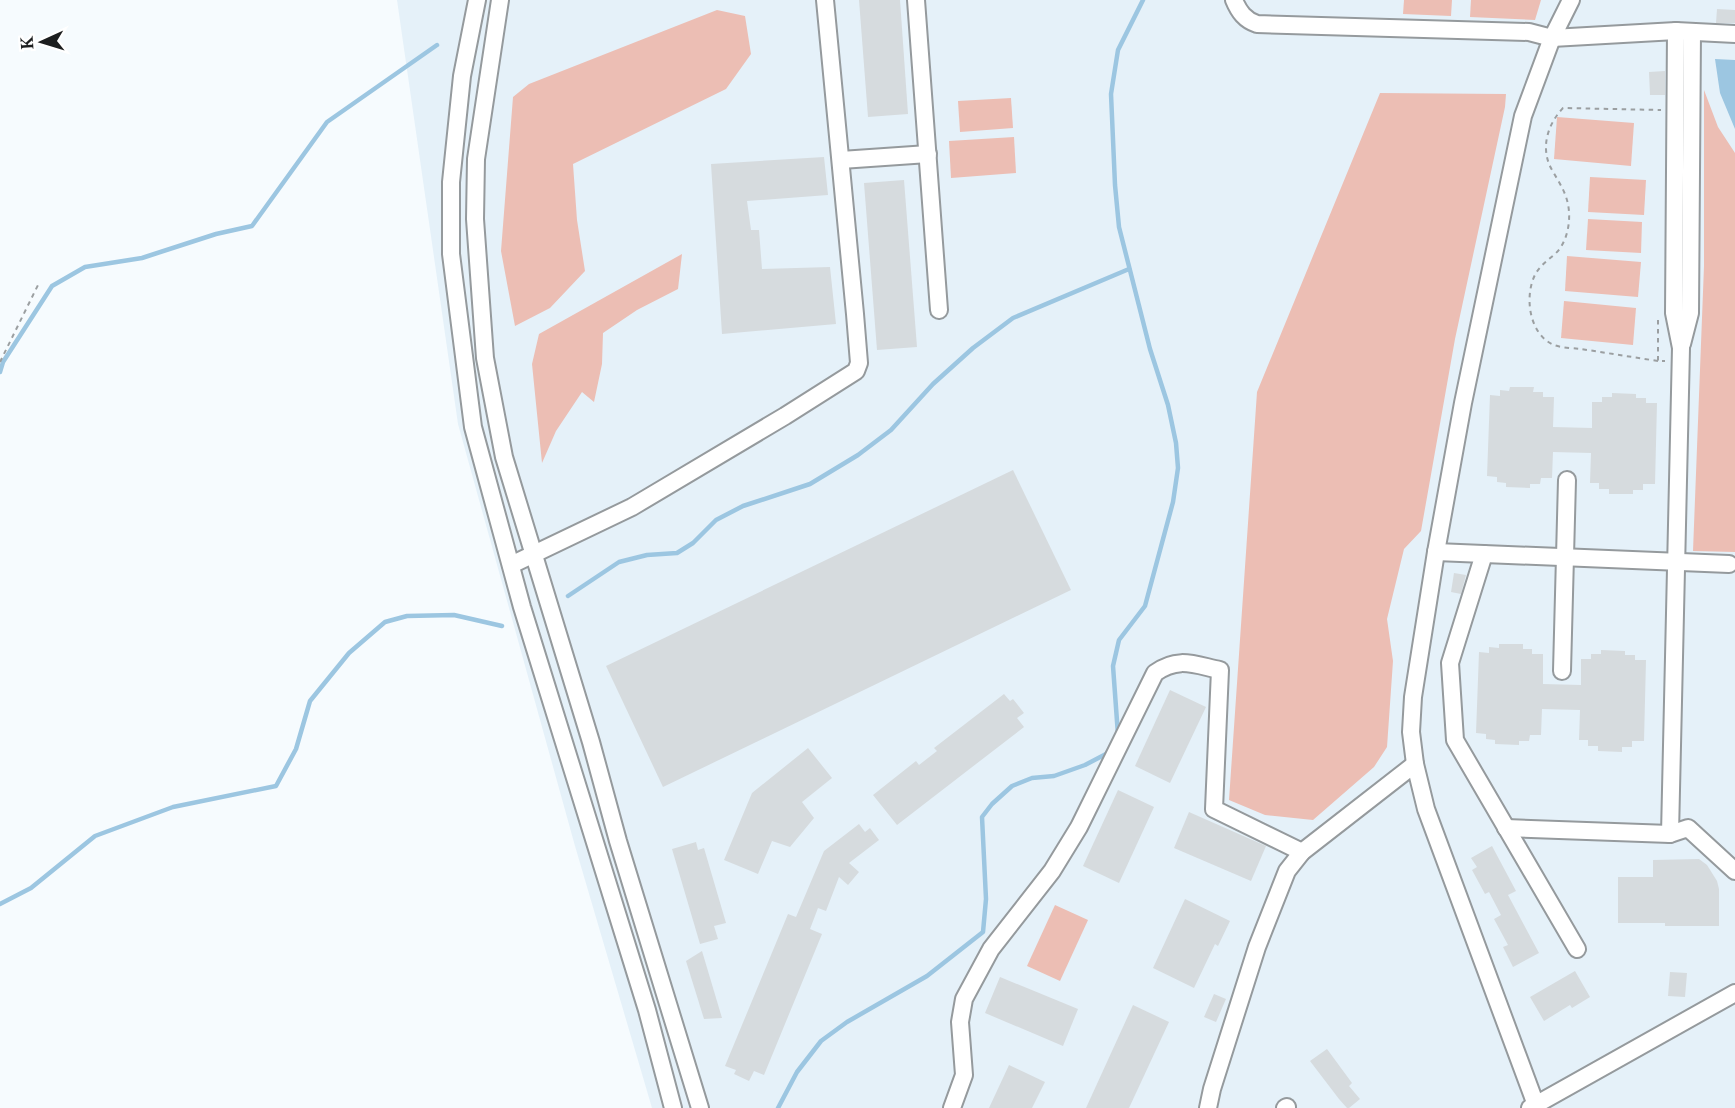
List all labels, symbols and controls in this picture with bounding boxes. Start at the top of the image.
north arrow [12,12,72,72]
text: K [17,35,37,50]

